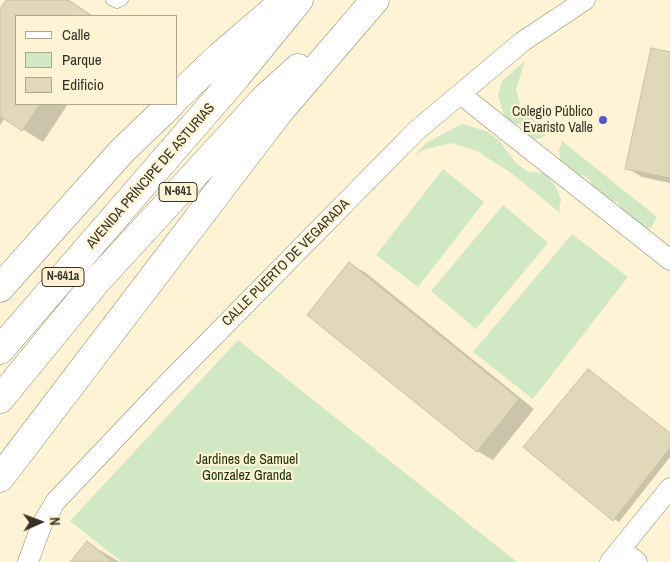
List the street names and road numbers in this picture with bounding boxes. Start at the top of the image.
street label: AVENIDA PRÍNCIPE DE ASTURIAS [83,100,219,252]
road number: N-641 [159,182,197,202]
street label: CALLE PUERTO DE VEGARADA [219,196,353,330]
road number: N-641a [42,268,84,286]

